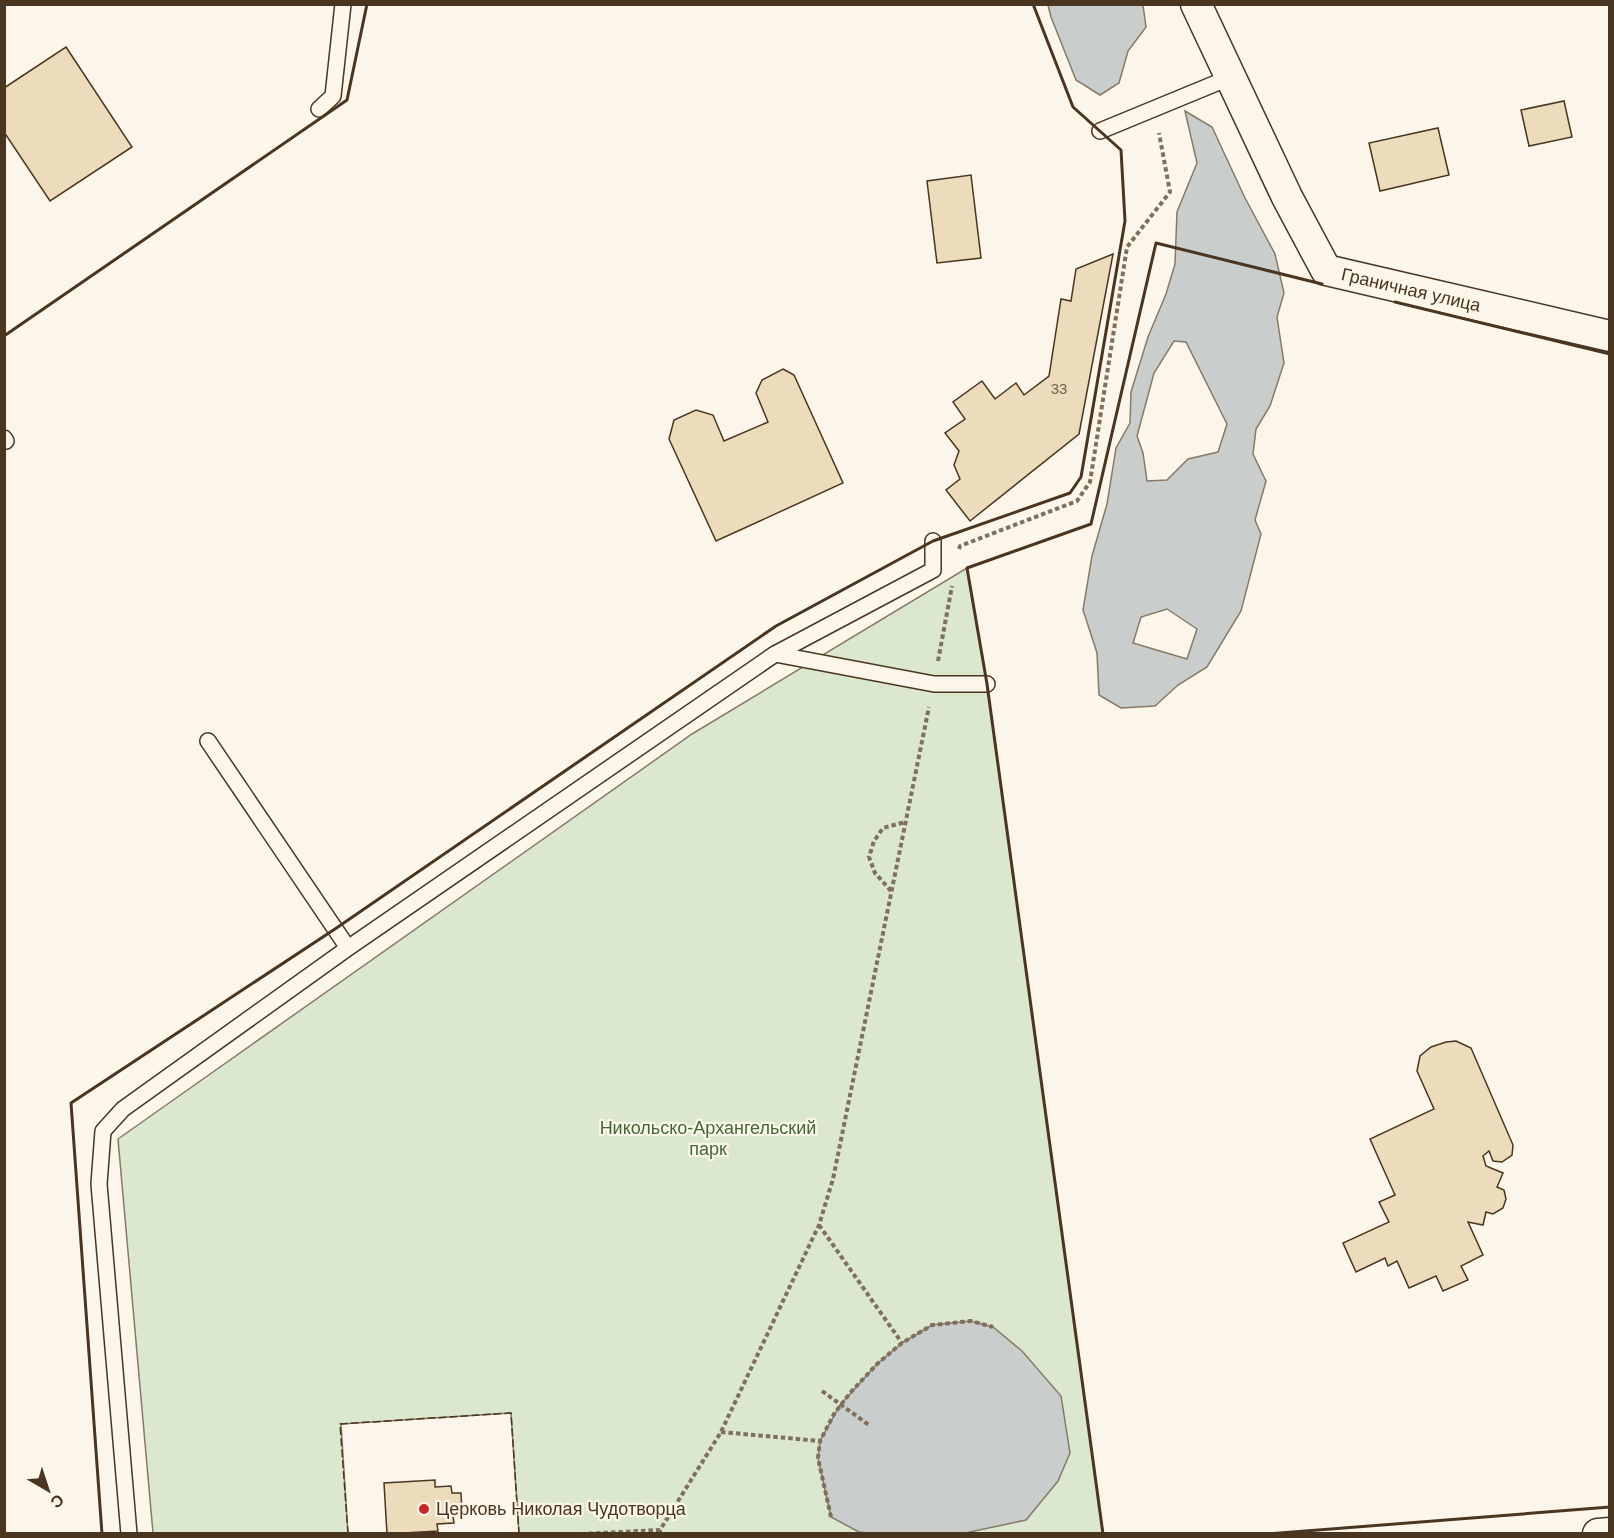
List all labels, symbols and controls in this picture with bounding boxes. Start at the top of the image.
street label: Граничная улица [1339,264,1484,316]
house number: 33 [1051,380,1067,397]
park label: Никольско-Архангельский парк [600,1118,816,1159]
north arrow [18,1460,78,1520]
text: С [47,1491,67,1512]
place label: Церковь Николая Чудотворца [436,1499,687,1519]
marker: Церковь Николая Чудотворца [417,1502,431,1516]

